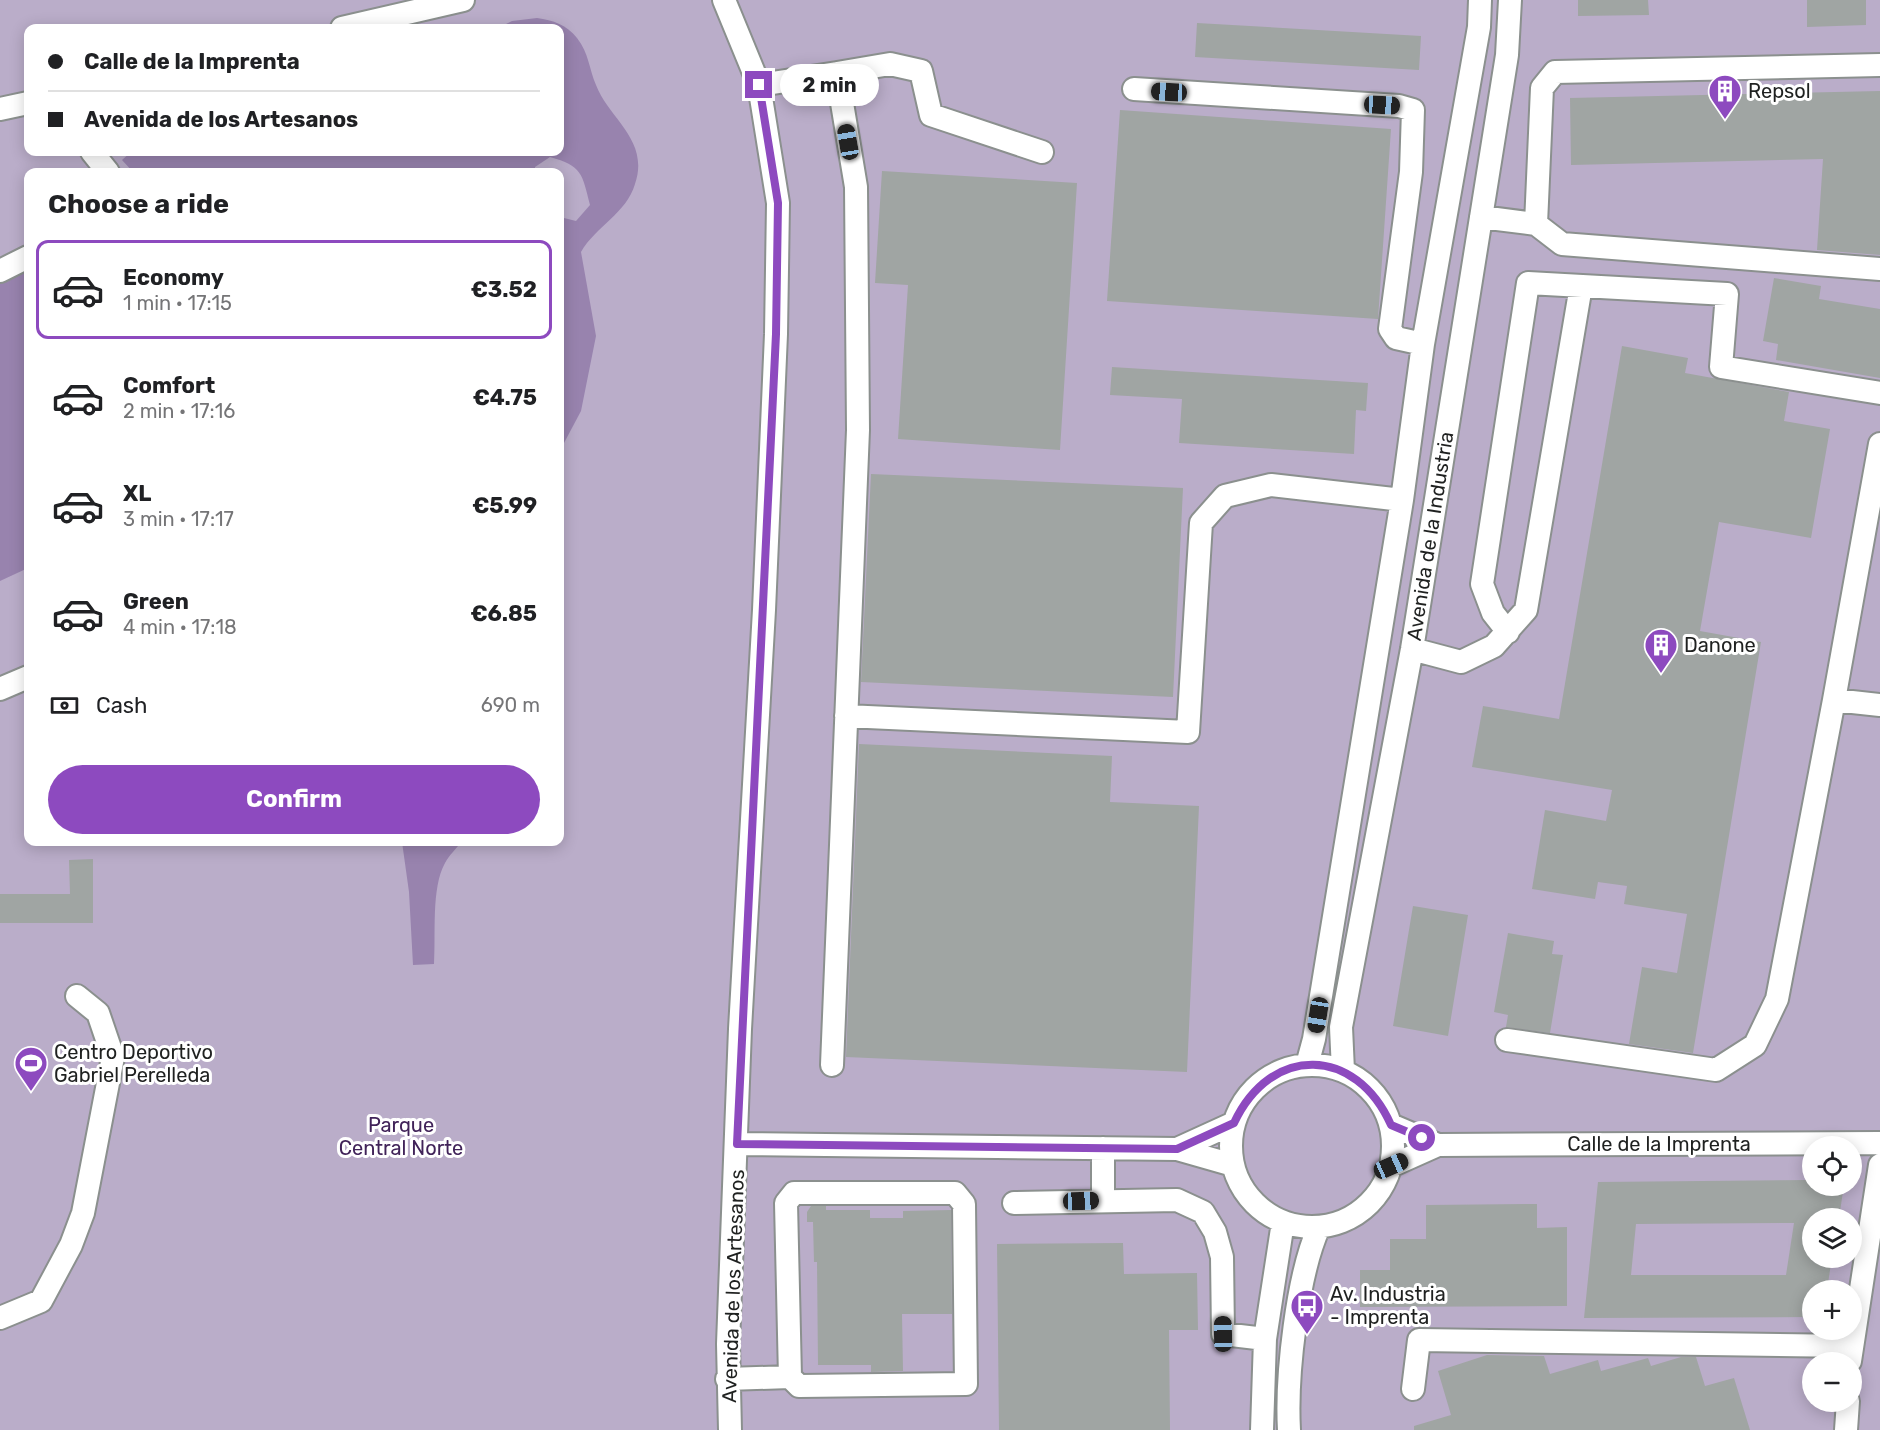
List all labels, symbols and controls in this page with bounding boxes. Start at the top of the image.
text: Calle de la Imprenta [84,48,300,75]
callout: 2 min [780,64,879,106]
route end [745,71,772,98]
text: 2 min [802,73,857,97]
building icon: Repsol [1707,73,1743,120]
place label: Repsol [1748,79,1811,103]
car [1151,82,1187,102]
car [1364,95,1400,115]
text: Avenida de los Artesanos [84,106,358,133]
car [836,123,860,161]
text: Choose a ride [48,188,229,220]
icon: car [51,263,105,317]
text: Economy [123,264,224,291]
text: €3.52 [470,276,537,303]
text: 1 min · 17:15 [123,291,232,315]
icon: car [51,371,105,425]
text: Comfort [123,372,215,399]
text: €4.75 [472,384,537,411]
text: 2 min · 17:16 [123,399,235,423]
street label: Avenida de la Industria [1402,430,1458,642]
icon: car [51,479,105,533]
text: XL [123,480,151,507]
text: €5.99 [472,492,537,519]
text: 3 min · 17:17 [123,507,234,531]
icon: car [51,587,105,641]
text: Green [123,588,189,615]
text: €6.85 [470,600,537,627]
text: 4 min · 17:18 [123,615,237,639]
building icon: Danone [1643,627,1679,674]
place label: Danone [1684,633,1756,657]
icon: cash [48,689,81,722]
text: Cash [96,692,147,719]
text: 690 m [481,693,540,717]
button: Confirm [48,765,540,834]
car [1306,996,1330,1034]
place label: Centro Deportivo Gabriel Perelleda [54,1040,213,1087]
sports icon: Centro Deportivo Gabriel Perelleda [13,1045,49,1092]
park label: Parque Central Norte [339,1113,463,1160]
route start [1408,1124,1435,1151]
street label: Calle de la Imprenta [1567,1132,1751,1156]
map controls [1802,1136,1862,1412]
button: locate [1802,1136,1862,1196]
car [1371,1150,1411,1182]
street label: Avenida de los Artesanos [717,1169,749,1403]
car [1063,1191,1099,1211]
button: layers [1802,1208,1862,1268]
button: + [1802,1280,1862,1340]
place label: Av. Industria - Imprenta [1330,1282,1446,1329]
bus stop icon: Av. Industria - Imprenta [1289,1288,1325,1335]
car [1214,1316,1232,1352]
button: − [1802,1352,1862,1412]

